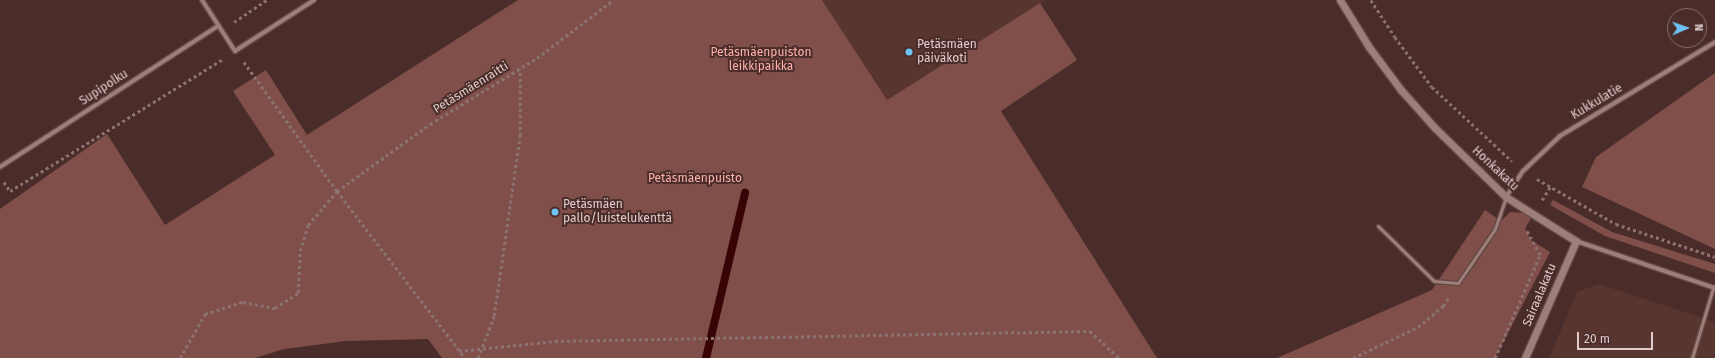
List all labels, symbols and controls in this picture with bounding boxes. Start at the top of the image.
north arrow [1667,8,1707,48]
text: N [1692,24,1705,31]
place label: Petäsmäen päiväkoti [917,38,977,66]
park label: Petäsmäenpuiston leikkipaikka [710,46,812,74]
marker: Petäsmäen päiväkoti [904,47,914,57]
street label: Petäsmäenraitti [431,59,511,117]
street label: Supipolku [77,67,131,109]
street label: Kukkulatie [1569,81,1625,123]
street label: Honkakatu [1469,144,1521,194]
park label: Petäsmäenpuisto [648,172,742,186]
place label: Petäsmäen pallo/luistelukenttä [563,198,672,226]
marker: Petäsmäen pallo/luistelukenttä [550,207,560,217]
street label: Sairaalakatu [1520,261,1560,329]
scale bar [1579,324,1655,350]
text: 20 m [1584,332,1610,346]

